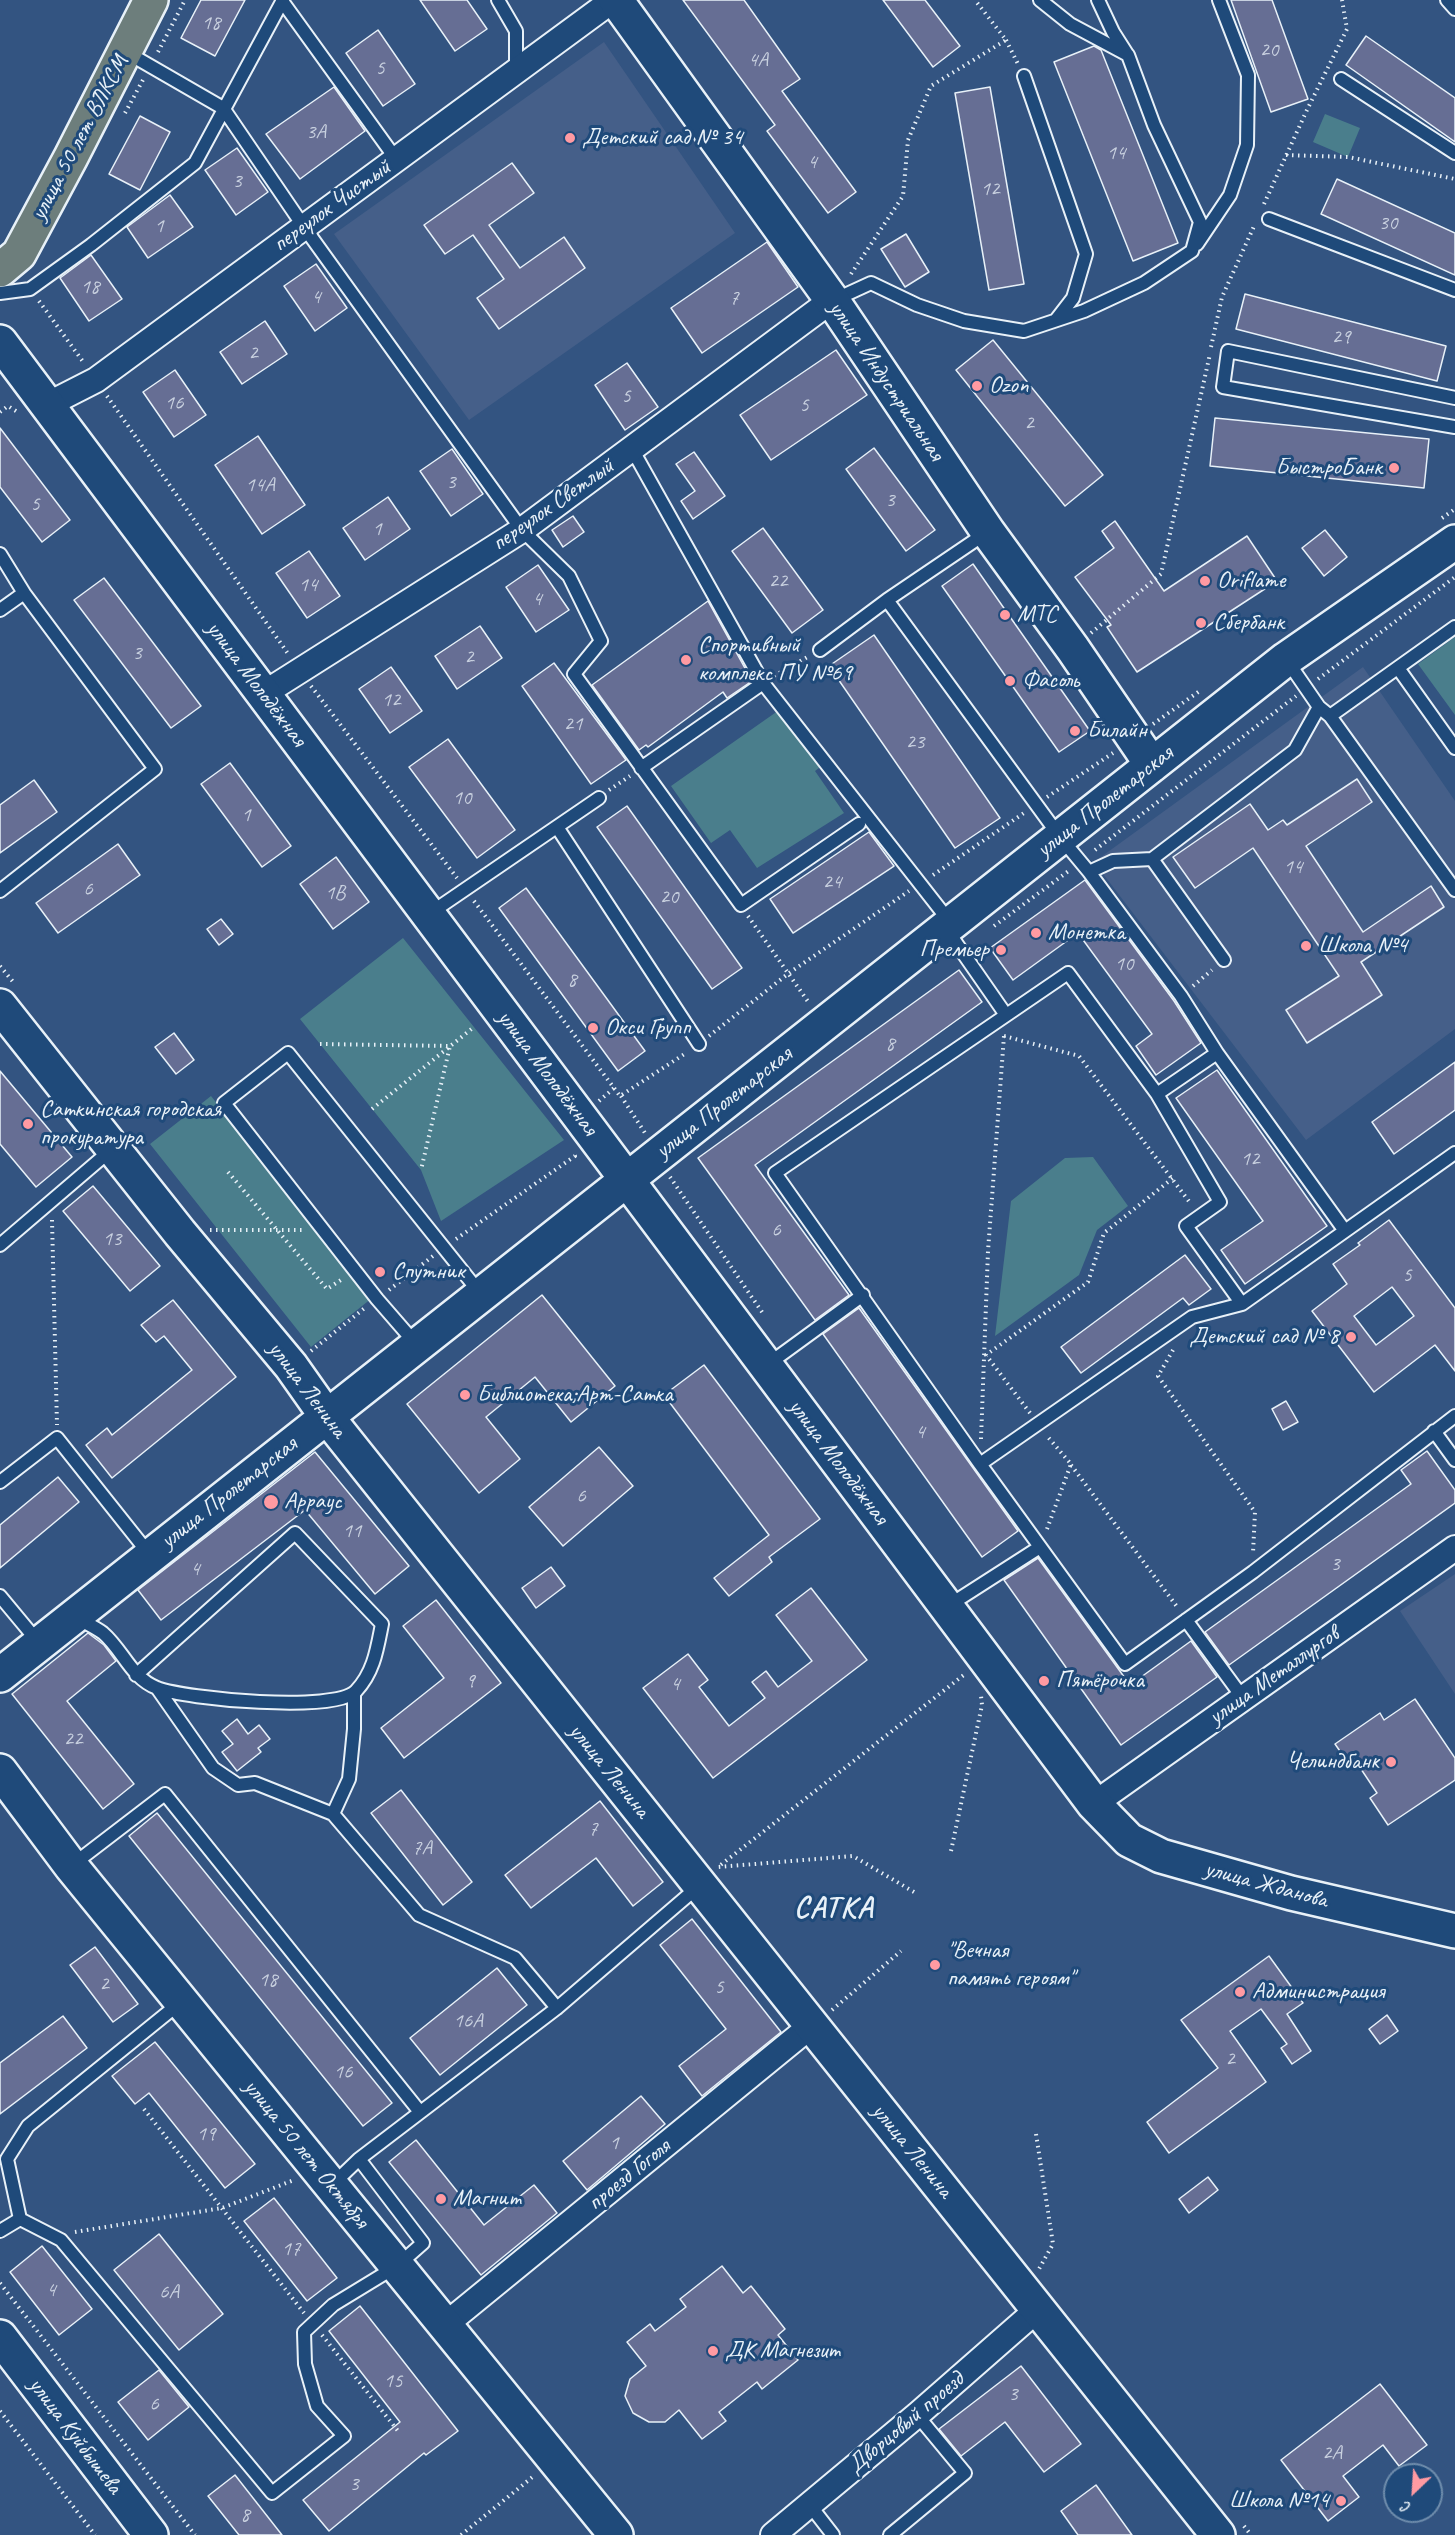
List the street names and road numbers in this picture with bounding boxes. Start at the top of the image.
street label: улица 50 лет ВЛКСМ [24,51,136,225]
street label: переулок Чистый [267,153,397,259]
street label: улица Индустриальная [822,296,950,466]
street label: переулок Светлый [486,452,620,558]
street label: улица Молодёжная [199,616,313,752]
street label: улица Пролетарская [1031,740,1179,864]
street label: улица Молодёжная [490,1005,604,1141]
street label: улица Пролетарская [650,1041,798,1165]
street label: улица Ленина [261,1336,353,1444]
street label: улица Молодёжная [781,1394,895,1530]
street label: улица Пролетарская [155,1431,303,1555]
street label: улица Металлургов [1203,1620,1345,1732]
street label: улица Ленина [562,1718,656,1824]
street label: улица Жданова [1201,1855,1331,1915]
street label: улица 50 лет Октября [237,2074,375,2234]
street label: улица Ленина [865,2098,959,2204]
street label: проезд Гоголя [582,2133,676,2217]
street label: Дворцовый проезд [842,2366,970,2480]
street label: улица Куйбышева [22,2372,128,2500]

